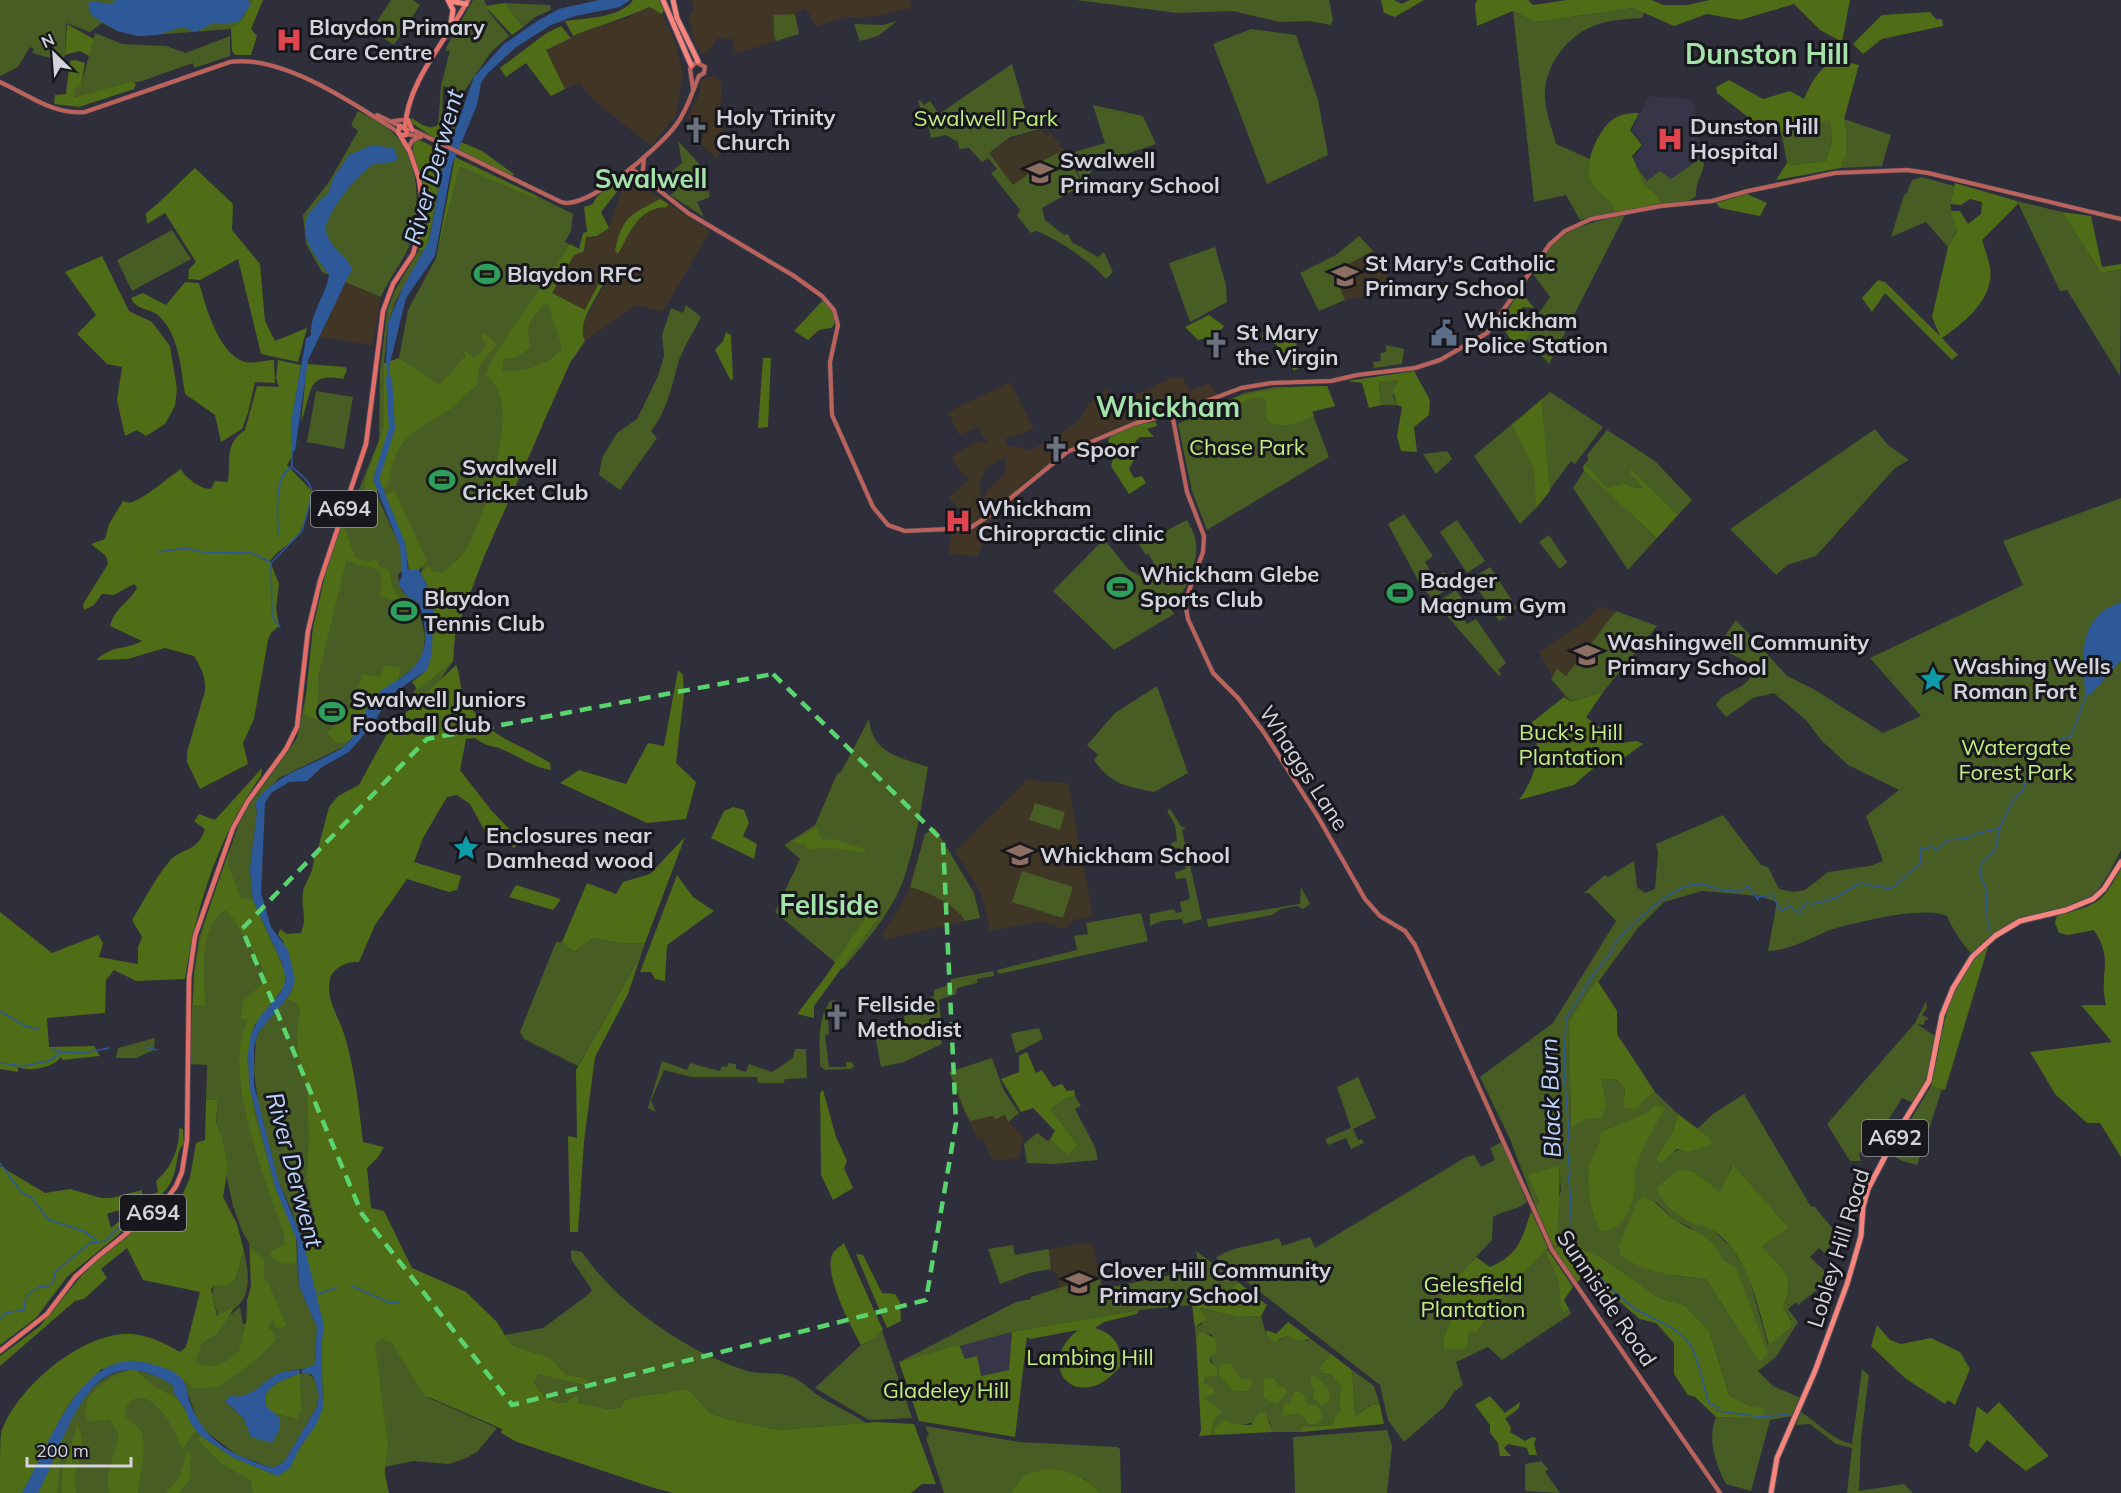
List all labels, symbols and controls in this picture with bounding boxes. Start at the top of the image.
place label: Blaydon Primary Care Centre [309,13,485,66]
north arrow [24,24,84,84]
hospital icon: Blaydon Primary Care Centre [274,25,304,55]
text: N [38,29,57,52]
district label: Dunston Hill [1685,36,1849,71]
water label: River Derwent [397,85,470,248]
place label: Holy Trinity Church [716,103,836,156]
park label: Swalwell Park [914,104,1059,132]
place label: Dunston Hill Hospital [1690,112,1819,165]
church icon: Holy Trinity Church [681,115,711,145]
hospital icon: Dunston Hill Hospital [1655,124,1685,154]
place label: Swalwell Primary School [1060,146,1220,199]
school or university icon: Swalwell Primary School [1025,158,1055,188]
district label: Swalwell [595,162,707,195]
place label: St Mary's Catholic Primary School [1365,249,1555,302]
sports icon: Blaydon RFC [472,259,502,289]
place label: Blaydon RFC [507,260,642,288]
school or university icon: St Mary's Catholic Primary School [1330,261,1360,291]
place label: Whickham Police Station [1464,306,1608,359]
place label: St Mary the Virgin [1236,318,1338,371]
public building icon: Whickham Police Station [1429,318,1459,348]
church icon: St Mary the Virgin [1201,330,1231,360]
district label: Whickham [1096,389,1240,424]
park label: Chase Park [1189,433,1306,461]
church icon: Spoor [1041,434,1071,464]
place label: Spoor [1076,435,1139,463]
place label: Swalwell Cricket Club [462,453,588,506]
sports icon: Swalwell Cricket Club [427,465,457,495]
road number: A694 [311,491,377,527]
place label: Whickham Chiropractic clinic [978,494,1164,547]
hospital icon: Whickham Chiropractic clinic [943,506,973,536]
place label: Whickham Glebe Sports Club [1140,560,1319,613]
place label: Badger Magnum Gym [1420,566,1567,619]
sports icon: Whickham Glebe Sports Club [1105,572,1135,602]
sports icon: Badger Magnum Gym [1385,578,1415,608]
place label: Blaydon Tennis Club [424,584,545,637]
sports icon: Blaydon Tennis Club [389,596,419,626]
place label: Washingwell Community Primary School [1607,628,1869,681]
school or university icon: Washingwell Community Primary School [1572,640,1602,670]
place label: Washing Wells Roman Fort [1953,652,2111,705]
place icon: Washing Wells Roman Fort [1918,664,1948,694]
place label: Swalwell Juniors Football Club [352,685,526,738]
sports icon: Swalwell Juniors Football Club [317,697,347,727]
street label: Whaggs Lane [1253,700,1355,836]
park label: Buck's Hill Plantation [1519,718,1623,771]
park label: Watergate Forest Park [1959,733,2074,786]
place label: Enclosures near Damhead wood [486,821,654,874]
place icon: Enclosures near Damhead wood [451,833,481,863]
school or university icon: Whickham School [1005,840,1035,870]
place label: Whickham School [1040,841,1230,869]
district label: Fellside [779,887,879,922]
place label: Fellside Methodist [857,990,961,1043]
church icon: Fellside Methodist [822,1002,852,1032]
water label: Black Burn [1533,1038,1567,1158]
water label: River Derwent [260,1089,330,1251]
road number: A692 [1862,1120,1928,1156]
street label: Lobley Hill Road [1801,1165,1875,1331]
road number: A694 [120,1195,186,1231]
street label: Sunniside Road [1551,1225,1663,1371]
place label: Clover Hill Community Primary School [1099,1256,1331,1309]
school or university icon: Clover Hill Community Primary School [1064,1268,1094,1298]
park label: Gelesfield Plantation [1421,1270,1525,1323]
park label: Lambing Hill [1026,1343,1154,1371]
park label: Gladeley Hill [883,1376,1009,1404]
scale bar [27,1430,130,1468]
text: 200 m [36,1439,89,1462]

